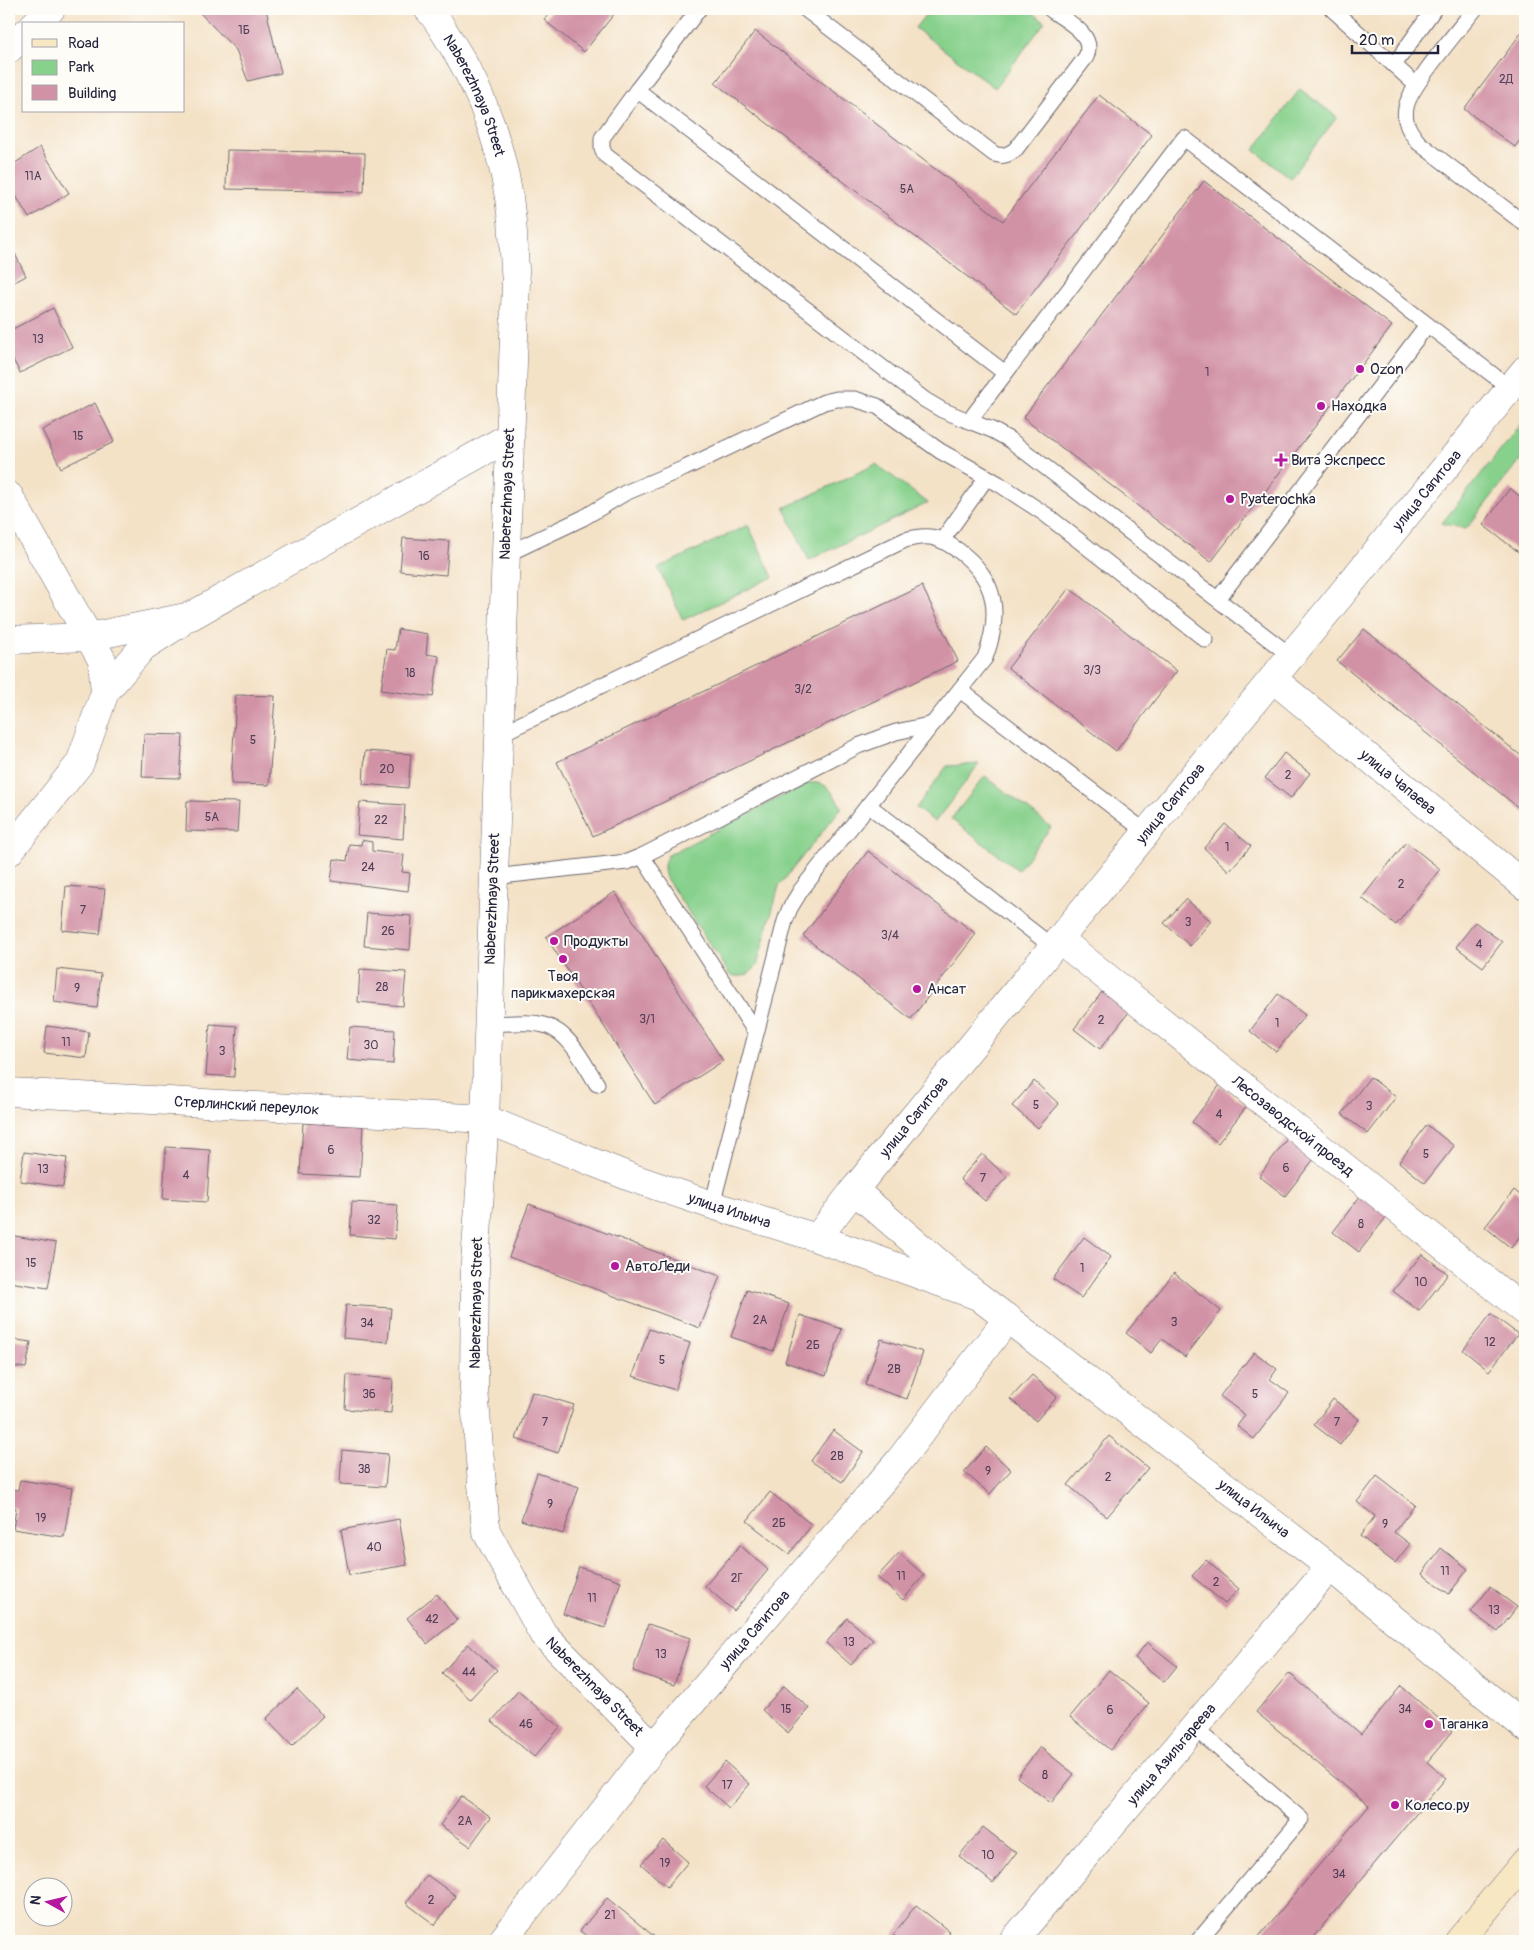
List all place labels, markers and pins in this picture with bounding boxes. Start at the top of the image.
place label: Ozon [1370,360,1404,379]
marker: Ozon [1354,363,1366,375]
place label: Находка [1331,397,1387,416]
marker: Находка [1315,400,1327,412]
place label: Вита Экспресс [1291,451,1386,470]
marker: Вита Экспресс [1275,454,1287,466]
place label: Pyaterochka [1240,490,1316,509]
marker: Pyaterochka [1224,493,1236,505]
place label: Продукты [564,932,628,951]
marker: Продукты [548,935,560,947]
marker: Твоя парикмахерская [557,953,569,965]
place label: Твоя парикмахерская [511,967,615,1003]
place label: Ансат [927,980,967,999]
marker: Ансат [911,983,923,995]
place label: АвтоЛеди [625,1257,690,1276]
marker: АвтоЛеди [609,1260,621,1272]
place label: Таганка [1439,1715,1489,1734]
marker: Таганка [1423,1718,1435,1730]
place label: Колесо.ру [1405,1796,1470,1815]
marker: Колесо.ру [1389,1799,1401,1811]

